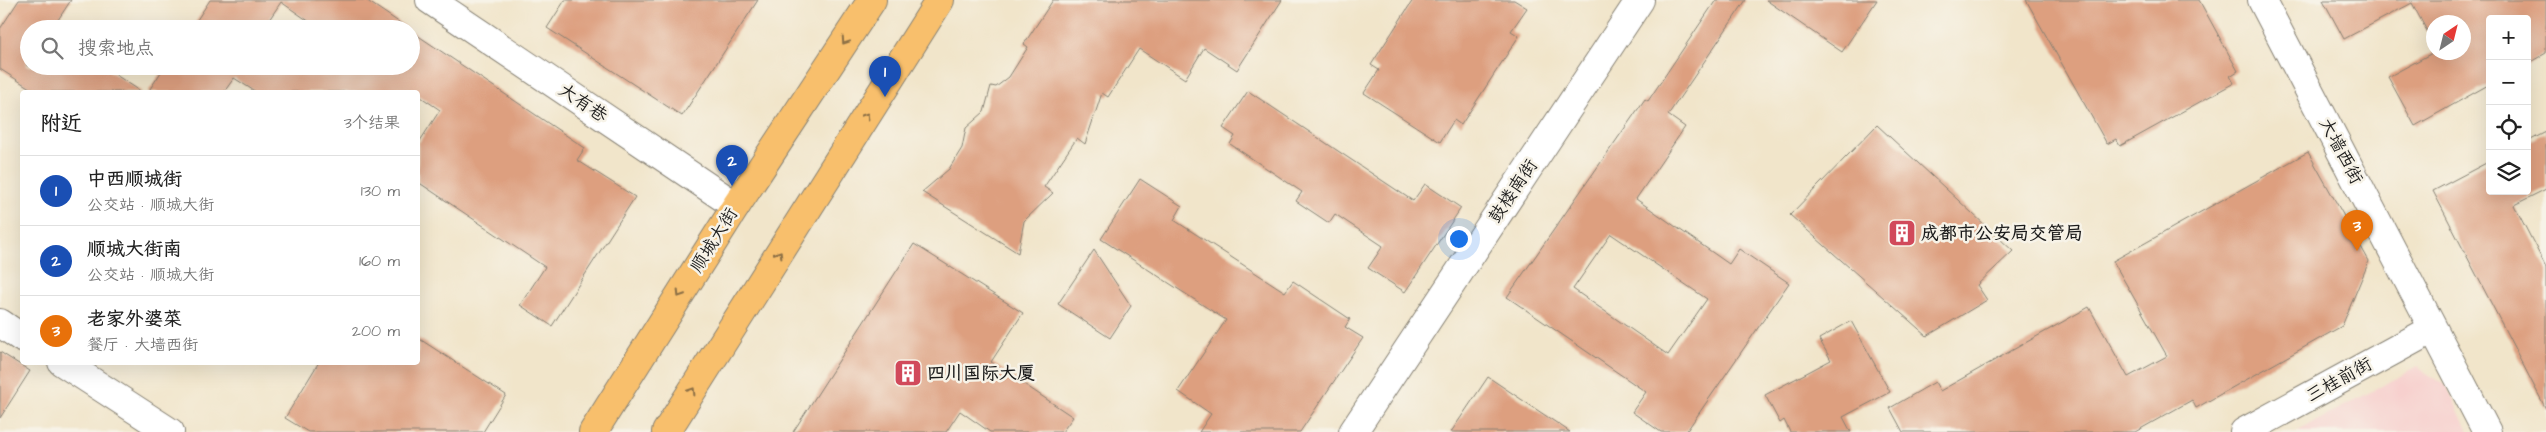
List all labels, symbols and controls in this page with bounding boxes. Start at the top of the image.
north arrow [2426,15,2471,60]
map controls [2486,15,2531,195]
button: + [2486,15,2531,60]
search box [20,20,420,75]
icon: search [38,34,66,62]
text: 搜索地点 [78,35,154,62]
one-way arrow [842,35,852,44]
pin: 1 [869,56,901,97]
button: − [2486,60,2531,105]
street label: 大有巷 [554,78,612,128]
button: locate [2486,105,2531,150]
text: 附近 [40,109,82,138]
text: 3个结果 [344,112,400,134]
one-way arrow [860,113,870,122]
street label: 大墙西街 [2313,113,2369,189]
pin: 2 [716,145,748,186]
button: layers [2486,150,2531,195]
street label: 鼓楼南街 [1483,154,1543,228]
text: 中西顺城街 [87,166,182,193]
text: 1 [55,180,57,202]
text: 130 m [361,180,400,202]
text: 公交站 · 顺城大街 [87,194,214,216]
street label: 顺城大街 [684,203,744,277]
pin: 3 [2341,210,2373,251]
building icon: 成都市公安局交管局 [1887,218,1917,248]
place label: 成都市公安局交管局 [1921,221,2083,246]
your location [1446,226,1472,252]
text: 顺城大街南 [87,236,182,263]
text: 2 [51,250,61,272]
text: 160 m [359,250,400,272]
one-way arrow [773,250,783,259]
text: 公交站 · 顺城大街 [87,264,214,286]
one-way arrow [677,289,687,298]
text: 老家外婆菜 [87,306,182,333]
text: 3 [52,320,60,342]
text: 200 m [352,320,400,342]
text: 餐厅 · 大墙西街 [87,334,198,356]
street label: 三桂前街 [2301,352,2377,408]
building icon: 四川国际大厦 [893,358,923,388]
place label: 四川国际大厦 [927,361,1035,386]
one-way arrow [686,387,695,396]

